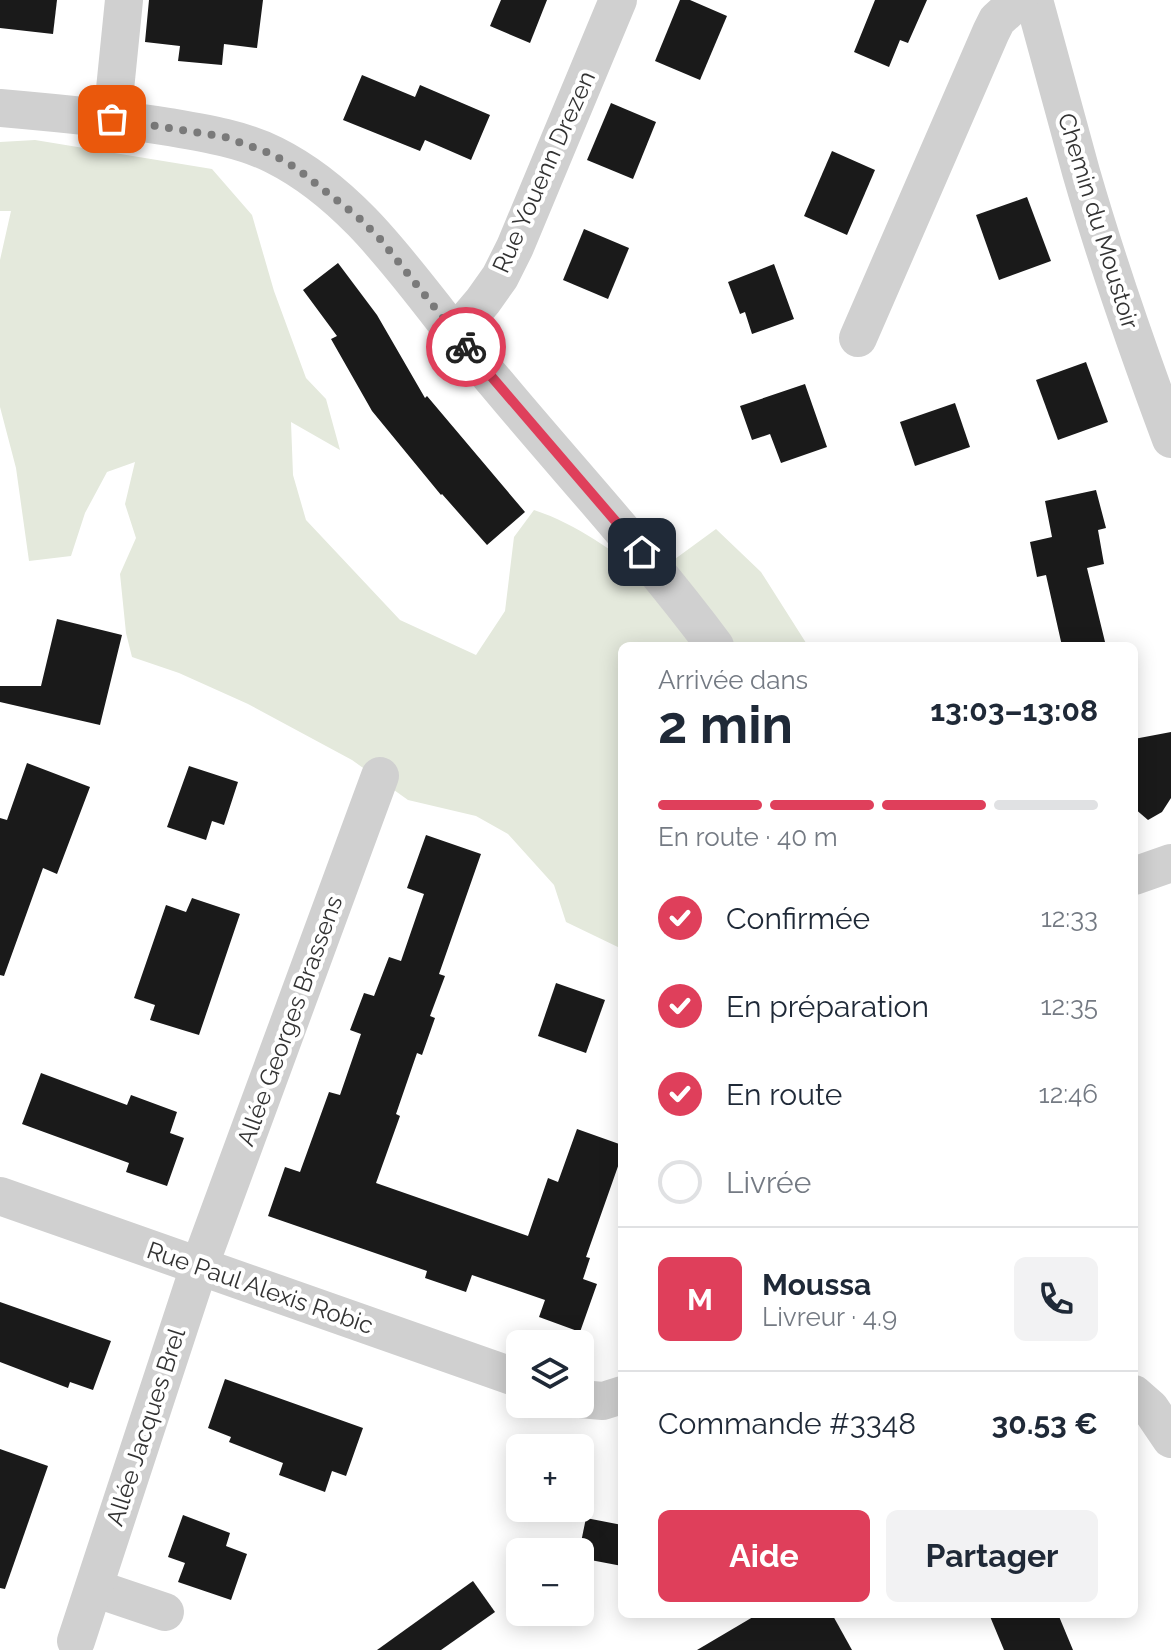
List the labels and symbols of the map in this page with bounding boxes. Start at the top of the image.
street label: Rue Youenn Drezen [486,66,601,277]
pin [78,85,146,153]
street label: Chemin du Moustoir [1052,110,1145,333]
courier [426,307,506,387]
pin [608,518,676,586]
street label: Allée Georges Brassens [231,892,348,1150]
street label: Rue Paul Alexis Robic [143,1235,377,1340]
street label: Allée Jacques Brel [100,1324,191,1529]

